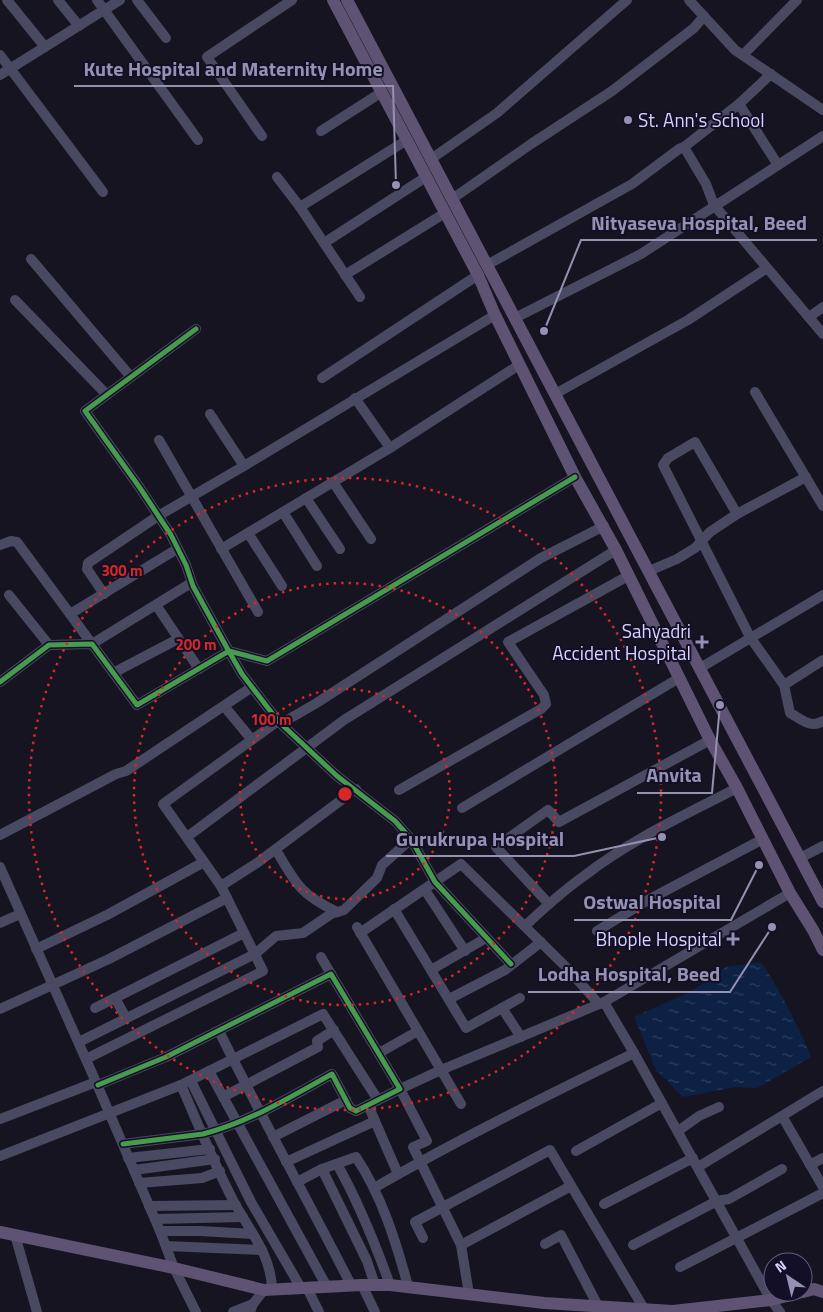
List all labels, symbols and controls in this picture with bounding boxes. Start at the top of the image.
callout: Kute Hospital and Maternity Home [74,51,393,86]
text: Kute Hospital and Maternity Home [83,53,383,84]
place label: St. Ann's School [638,105,765,134]
marker: St. Ann's School [622,114,634,126]
callout: Nityaseva Hospital, Beed [581,205,817,240]
text: Nityaseva Hospital, Beed [591,207,807,238]
text: 300 m [101,559,143,582]
place label: Sahyadri Accident Hospital [552,616,691,667]
text: 200 m [175,633,217,656]
marker: Sahyadri Accident Hospital [695,635,709,649]
text: 100 m [250,708,292,731]
callout: Anvita [637,758,712,793]
text: Anvita [646,759,702,790]
centre of rings [336,785,354,803]
callout: Gurukrupa Hospital [386,821,574,856]
text: Gurukrupa Hospital [396,823,564,854]
callout: Ostwal Hospital [574,885,731,920]
text: Ostwal Hospital [583,886,721,917]
place label: Bhople Hospital [596,924,722,953]
marker: Bhople Hospital [726,932,740,946]
callout: Lodha Hospital, Beed [528,957,730,992]
text: Lodha Hospital, Beed [538,958,720,989]
north arrow [763,1252,813,1302]
text: N [770,1255,790,1277]

